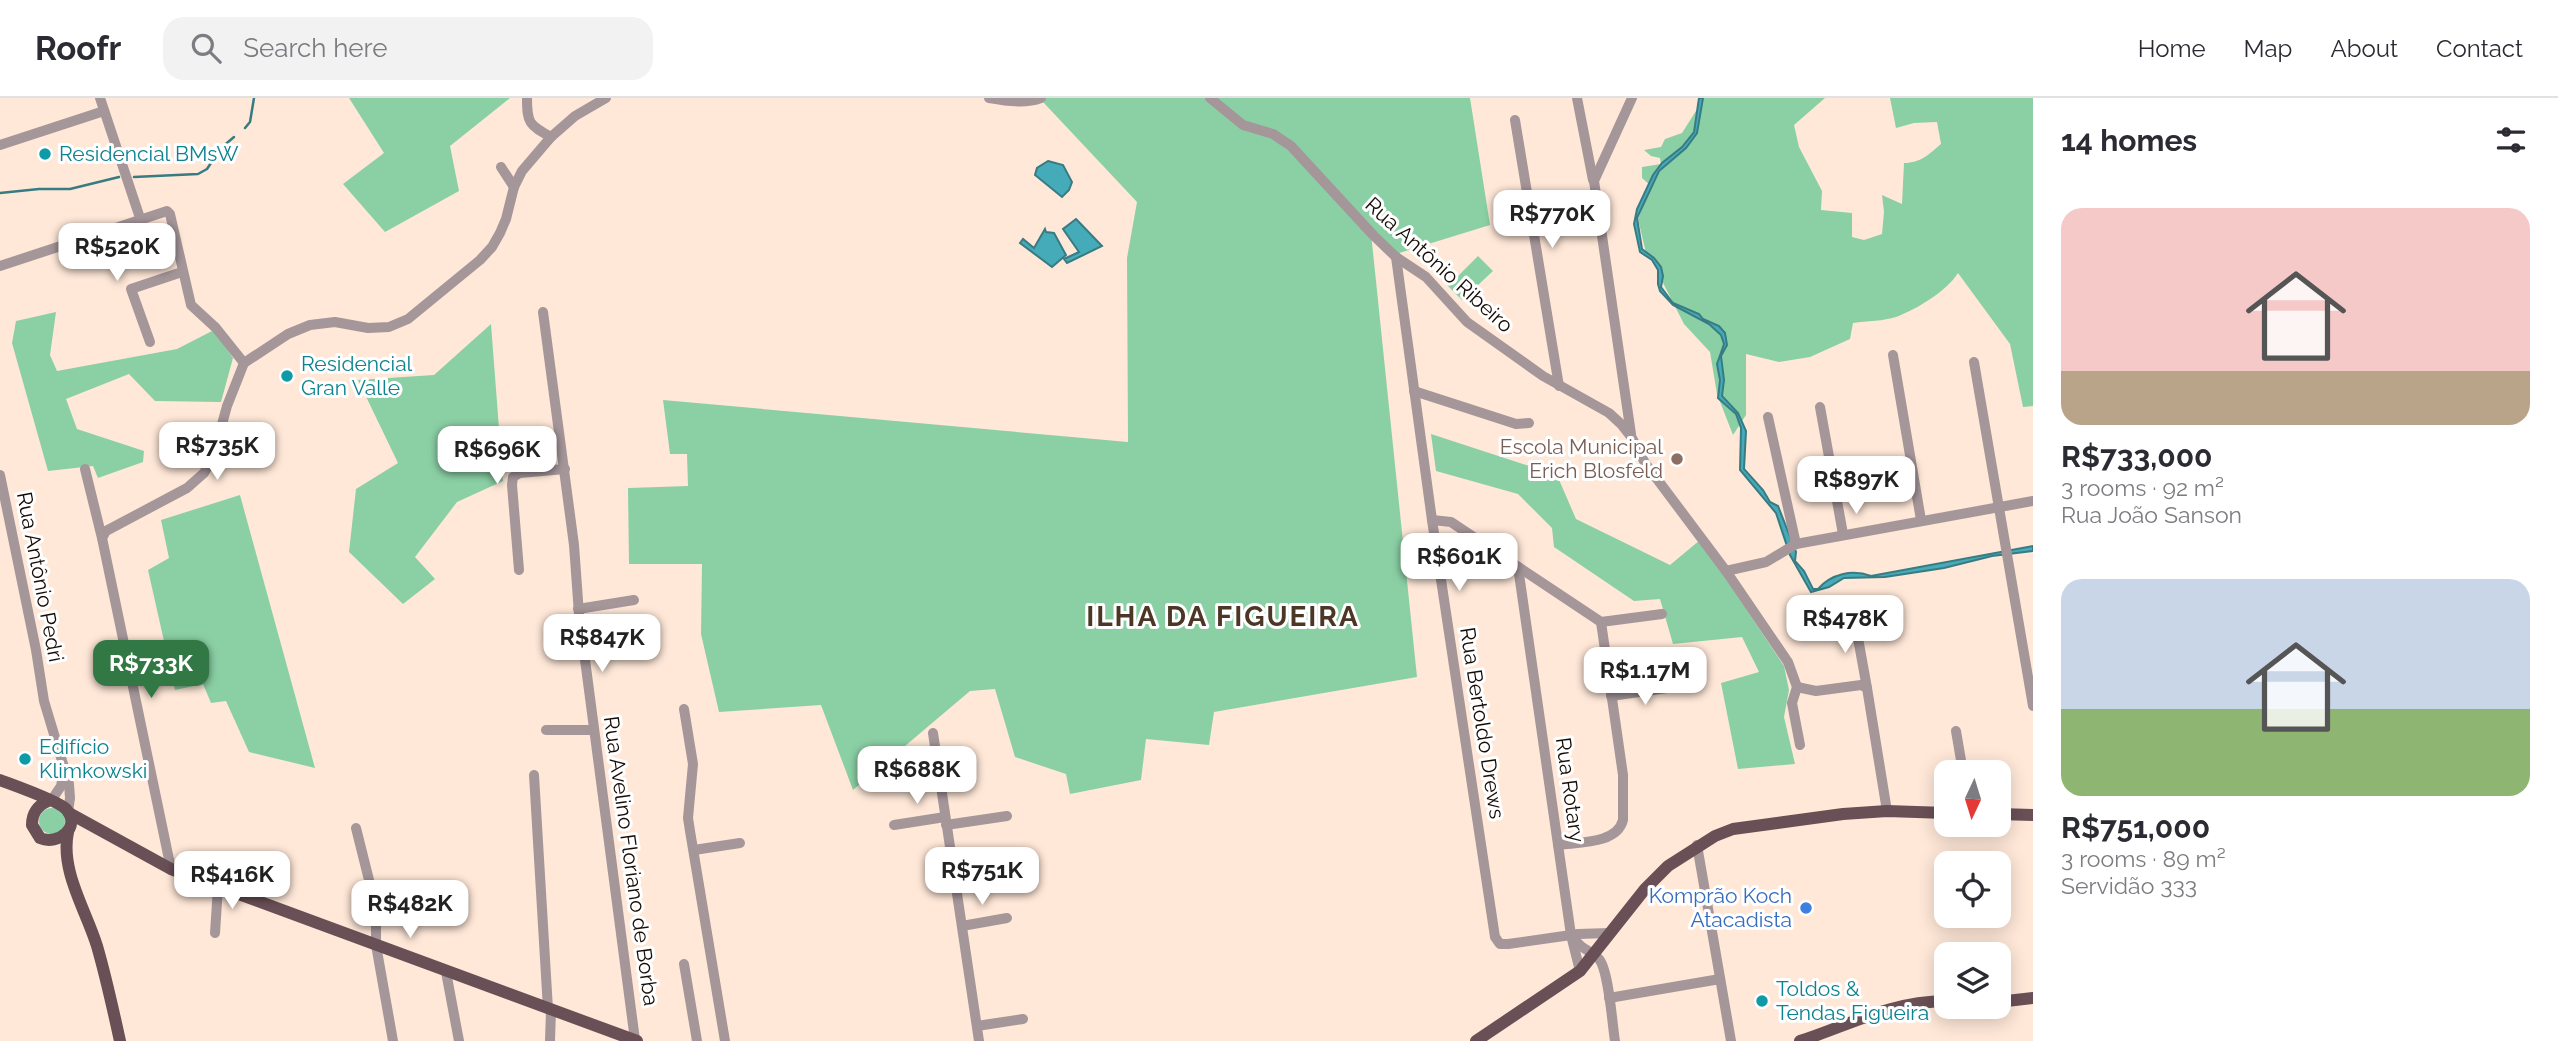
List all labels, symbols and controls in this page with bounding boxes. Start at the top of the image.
search box [163,17,653,80]
text: Roofr [35,29,121,68]
icon: search [187,29,225,67]
text: Search here [243,33,388,63]
text: Home [2138,34,2206,63]
text: Map [2244,34,2292,63]
text: About [2330,34,2398,63]
text: Contact [2436,34,2523,63]
icon: filters [2492,121,2530,159]
text: 14 homes [2061,123,2197,158]
place label: Residencial BMsW [59,141,238,166]
marker: Residencial BMsW [37,146,53,162]
pin: R$770K [1495,190,1609,250]
street label: Rua Antônio Ribeiro [1360,192,1518,338]
text: R$770K [1509,199,1595,226]
pin: R$520K [60,223,174,283]
text: R$520K [74,232,160,259]
icon: home [2233,253,2359,379]
place label: Residencial Gran Valle [301,351,413,400]
marker: Residencial Gran Valle [279,368,295,384]
pin: R$735K [160,422,274,482]
pin: R$696K [440,426,554,486]
text: R$735K [175,431,259,458]
place label: Escola Municipal Erich Blosfeld [1500,434,1663,483]
text: R$696K [454,435,540,462]
text: R$733,000 [2061,439,2213,474]
marker: Escola Municipal Erich Blosfeld [1669,451,1685,467]
pin: R$897K [1799,456,1913,516]
text: R$897K [1813,465,1899,492]
text: 3 rooms · 92 m² [2061,474,2224,501]
street label: Rua Antônio Pedri [12,490,69,664]
text: Rua João Sanson [2061,501,2242,528]
pin: R$601K [1402,533,1516,593]
text: R$601K [1417,542,1501,569]
pin: R$478K [1788,596,1902,655]
district label: ILHA DA FIGUEIRA [1086,600,1360,633]
text: R$478K [1802,604,1888,631]
pin: R$847K [545,614,659,674]
text: R$847K [559,623,645,650]
icon: home [2233,624,2359,750]
street label: Rua Bertoldo Drews [1455,625,1510,820]
pin: R$733K [94,640,208,700]
pin: R$1.17M [1580,648,1710,707]
text: R$733K [109,649,193,676]
text: R$1.17M [1600,656,1690,683]
street label: Rua Avelino Floriano de Borba [599,714,664,1007]
place label: Edifício Klimkowski [39,734,147,783]
street label: Rua Rotary [1551,736,1590,844]
pin: R$688K [860,746,974,806]
marker: Edifício Klimkowski [17,751,33,767]
text: R$688K [873,755,961,782]
north arrow [1934,760,2011,836]
map controls [1934,760,2011,1019]
text: R$751,000 [2061,810,2210,845]
text: 3 rooms · 89 m² [2061,845,2226,872]
pin: R$751K [925,848,1039,907]
button: locate [1934,851,2011,928]
pin: R$416K [175,852,289,911]
text: R$751K [941,856,1023,883]
text: R$416K [190,860,274,887]
text: Servidão 333 [2061,872,2197,899]
pin: R$482K [353,880,467,940]
place label: Komprão Koch Atacadista [1649,883,1792,932]
text: R$482K [367,889,453,916]
marker: Komprão Koch Atacadista [1798,900,1814,916]
button: layers [1934,942,2011,1019]
place label: Toldos & Tendas Figueira [1776,976,1929,1025]
marker: Toldos & Tendas Figueira [1754,993,1770,1009]

